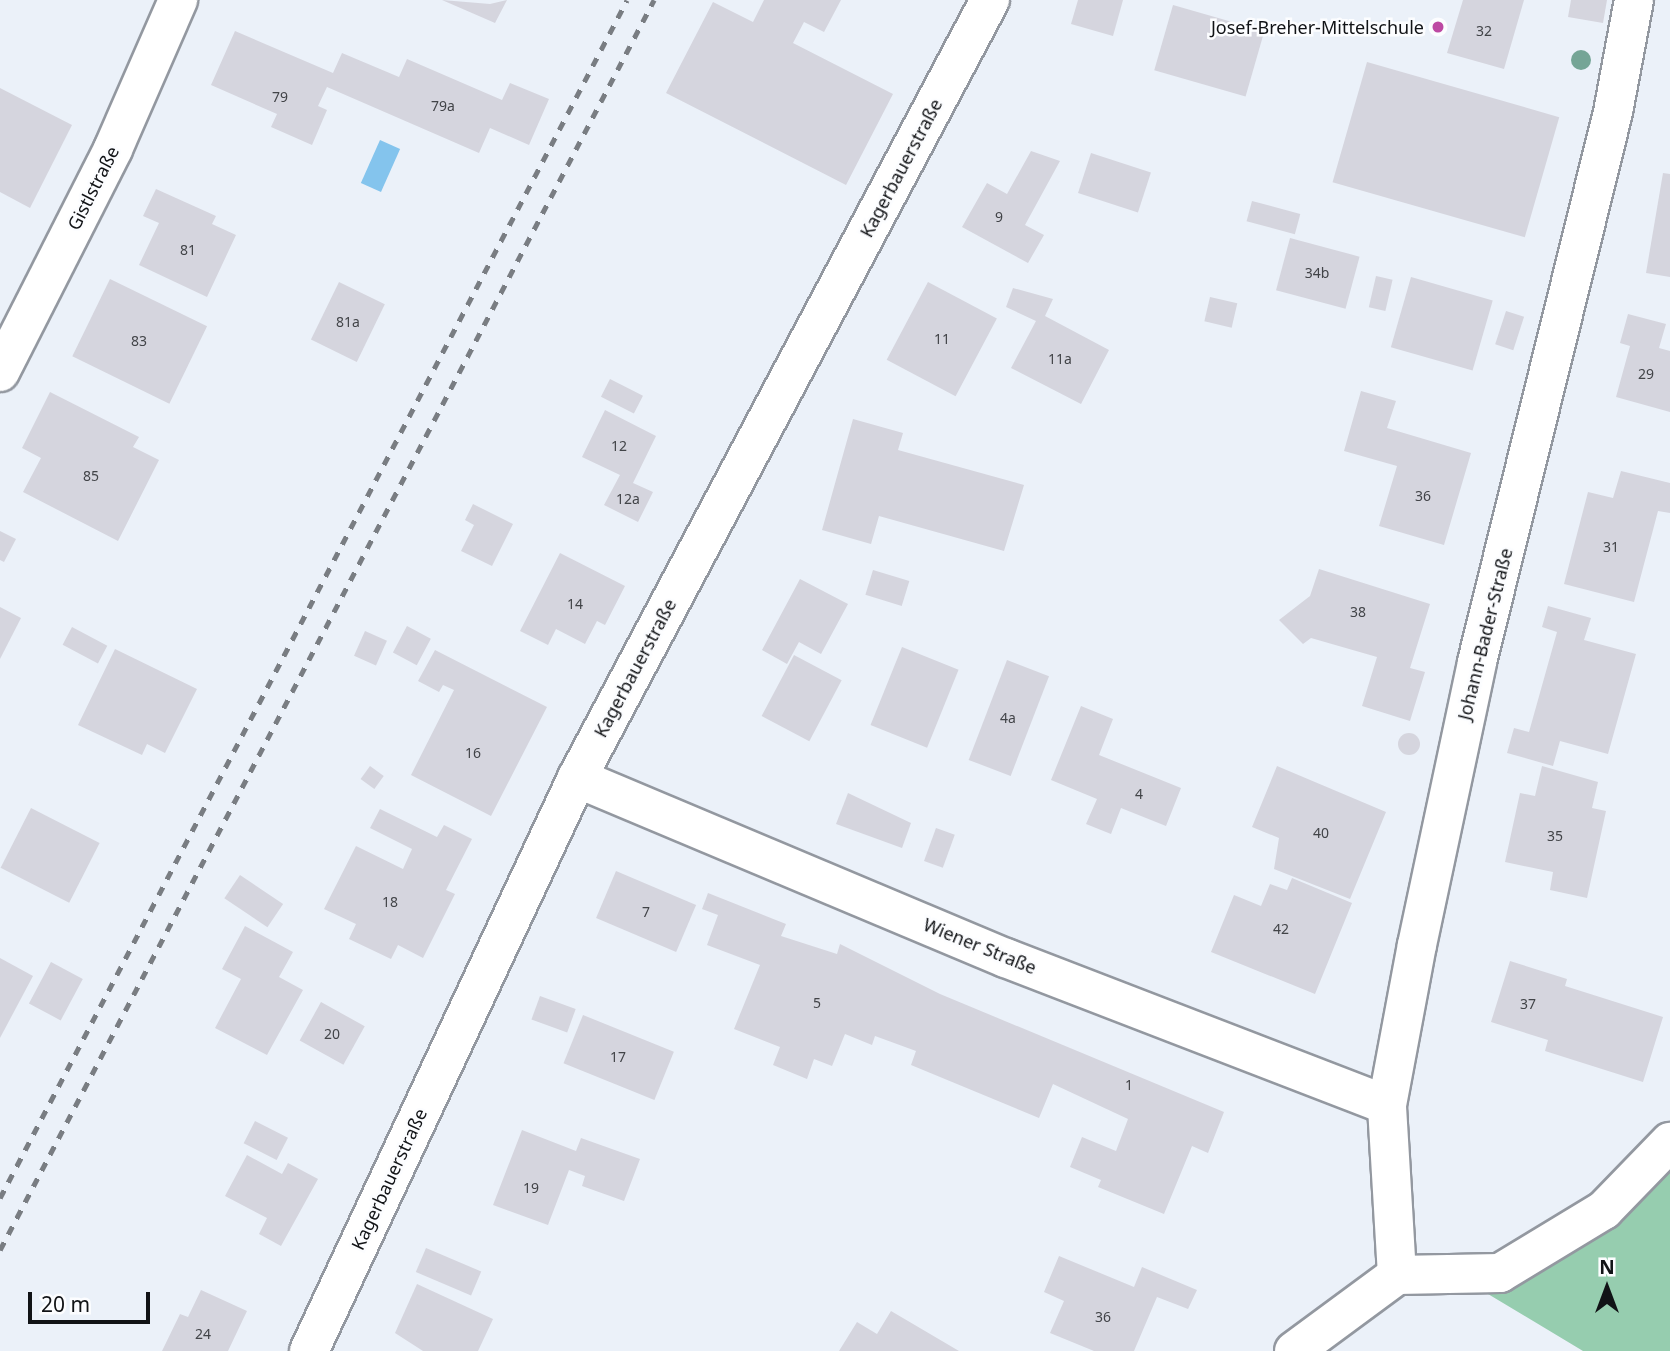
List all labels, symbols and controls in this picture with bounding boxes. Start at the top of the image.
place label: Josef-Breher-Mittelschule [1211,16,1424,38]
marker: Josef-Breher-Mittelschule [1430,19,1446,35]
house number: 32 [1476,23,1492,39]
house number: 79 [272,89,288,105]
street label: Kagerbauerstraße [855,95,947,241]
house number: 79a [431,98,455,114]
street label: Gistlstraße [63,142,123,234]
house number: 9 [995,209,1003,225]
house number: 81 [180,242,196,258]
house number: 34b [1305,265,1329,281]
house number: 81a [336,314,360,330]
house number: 11 [934,331,950,347]
house number: 83 [131,333,147,349]
house number: 11a [1048,351,1072,367]
house number: 29 [1638,366,1654,382]
house number: 12 [611,438,627,454]
house number: 85 [83,468,99,484]
house number: 36 [1415,488,1431,504]
house number: 12a [616,491,640,507]
house number: 31 [1603,539,1619,555]
street label: Johann-Bader-Straße [1453,546,1517,722]
street label: Kagerbauerstraße [589,595,681,741]
house number: 14 [567,596,583,612]
house number: 38 [1350,604,1366,620]
house number: 4a [1000,710,1016,726]
house number: 16 [465,745,481,761]
house number: 4 [1135,786,1143,802]
house number: 40 [1313,825,1329,841]
house number: 35 [1547,828,1563,844]
house number: 18 [382,894,398,910]
house number: 7 [642,904,650,920]
street label: Wiener Straße [920,914,1040,978]
house number: 42 [1273,921,1289,937]
house number: 5 [813,995,821,1011]
house number: 37 [1520,996,1536,1012]
house number: 20 [324,1026,340,1042]
house number: 17 [610,1049,626,1065]
house number: 1 [1125,1077,1133,1093]
street label: Kagerbauerstraße [347,1105,431,1253]
house number: 19 [523,1180,539,1196]
north arrow [1572,1253,1642,1323]
text: N [1599,1254,1615,1280]
scale bar [32,1278,154,1322]
text: 20 m [41,1290,90,1318]
house number: 36 [1095,1309,1111,1325]
house number: 24 [195,1326,211,1342]

